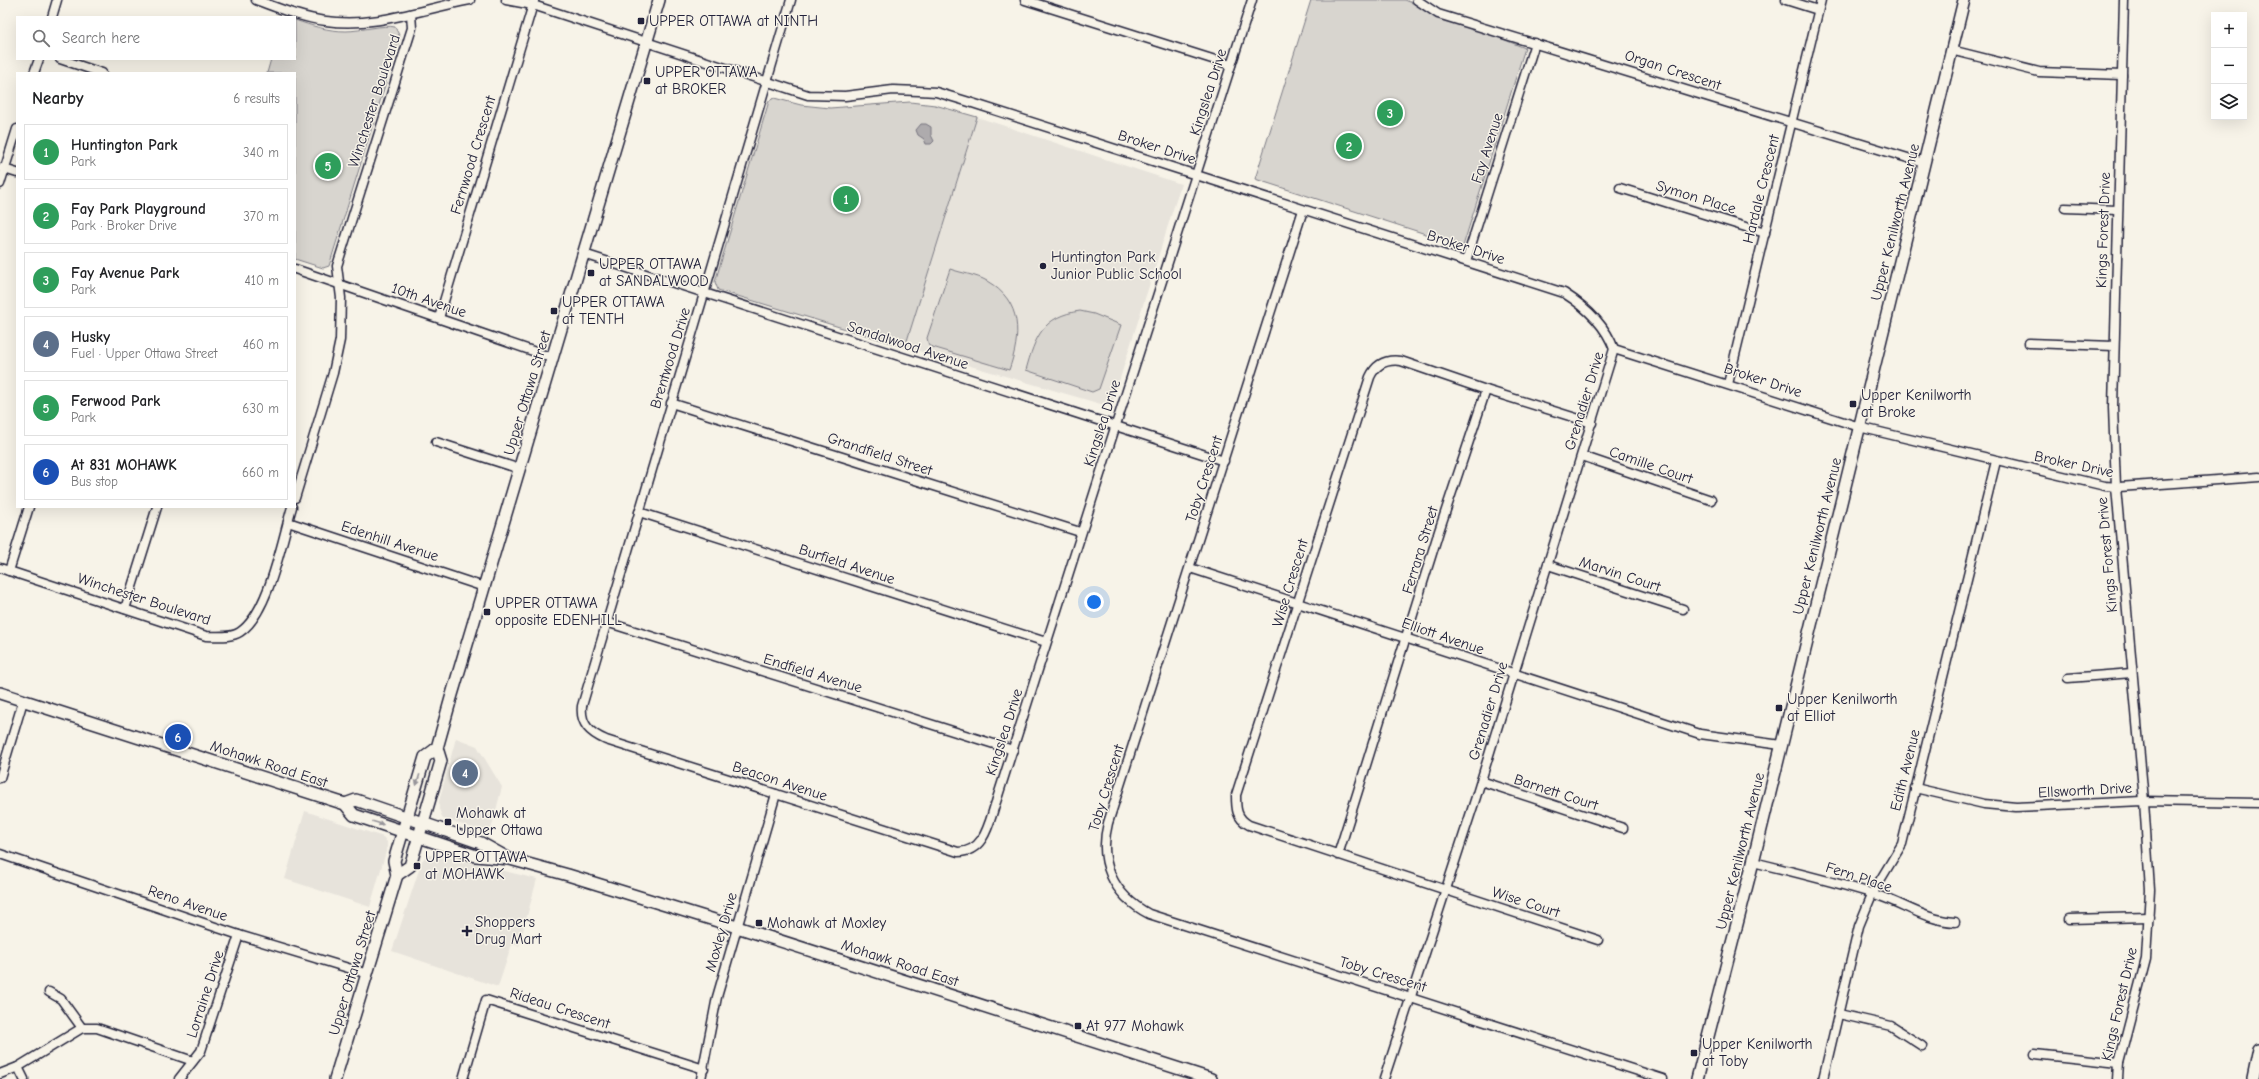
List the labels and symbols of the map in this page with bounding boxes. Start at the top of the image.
place label: UPPER OTTAWA at NINTH [649,12,818,30]
marker: UPPER OTTAWA at NINTH [636,16,646,26]
street label: Winchester Boulevard [344,32,404,170]
street label: Kingslea Drive [1186,46,1231,138]
street label: Organ Crescent [1623,46,1724,94]
place label: UPPER OTTAWA at BROKER [655,63,758,98]
marker: UPPER OTTAWA at BROKER [642,76,652,86]
street label: Fernwood Crescent [446,93,500,216]
pin: 3 [1377,98,1403,128]
street label: Fay Avenue [1467,110,1507,185]
street label: Broker Drive [1116,126,1199,168]
pin: 2 [1336,131,1362,161]
street label: Hardale Crescent [1739,132,1783,245]
street label: Upper Kenilworth Avenue [1867,141,1923,302]
pin: 5 [315,151,341,181]
street label: Kings Forest Drive [2092,171,2114,288]
street label: Symon Place [1654,176,1739,218]
pin: 1 [833,184,859,214]
street label: Broker Drive [1425,226,1508,268]
place label: Huntington Park Junior Public School [1051,248,1182,283]
place label: UPPER OTTAWA at SANDALWOOD [599,255,709,290]
marker: Huntington Park Junior Public School [1038,261,1048,271]
marker: UPPER OTTAWA at SANDALWOOD [586,268,596,278]
street label: 10th Avenue [389,279,469,321]
place label: UPPER OTTAWA at TENTH [562,293,665,328]
street label: Brentwood Drive [646,305,694,411]
marker: UPPER OTTAWA at TENTH [549,306,559,316]
street label: Sandalwood Avenue [845,317,971,373]
street label: Upper Ottawa Street [499,328,555,457]
street label: Grenadier Drive [1560,349,1608,452]
street label: Broker Drive [1722,359,1805,401]
street label: Kingslea Drive [1080,377,1125,469]
place label: Upper Kenilworth at Broke [1861,386,1972,421]
marker: Upper Kenilworth at Broke [1848,399,1858,409]
street label: Grandfield Street [825,429,935,480]
street label: Toby Crescent [1182,433,1227,525]
street label: Camille Court [1607,442,1696,488]
street label: Broker Drive [2033,447,2116,481]
street label: Upper Kenilworth Avenue [1789,455,1845,616]
street label: Kings Forest Drive [2093,496,2121,614]
street label: Ferrara Street [1398,503,1442,596]
street label: Edenhill Avenue [339,517,442,565]
street label: Wise Crescent [1268,536,1312,629]
street label: Burfield Avenue [797,540,898,588]
street label: Marvin Court [1577,552,1664,596]
street label: Winchester Boulevard [75,569,213,629]
your location [1084,592,1104,612]
place label: UPPER OTTAWA opposite EDENHILL [495,594,622,629]
marker: UPPER OTTAWA opposite EDENHILL [482,607,492,617]
street label: Elliott Avenue [1399,613,1487,659]
street label: Endfield Avenue [761,649,865,697]
street label: Grenadier Drive [1464,659,1512,762]
street label: Kingslea Drive [982,686,1027,778]
place label: Upper Kenilworth at Elliot [1787,690,1898,725]
marker: Upper Kenilworth at Elliot [1774,703,1784,713]
pin: 6 [165,722,191,752]
street label: Edith Avenue [1886,727,1924,813]
street label: Mohawk Road East [208,737,331,792]
street label: Toby Crescent [1084,742,1128,834]
street label: Beacon Avenue [730,757,830,805]
pin: 4 [452,758,478,788]
street label: Barnett Court [1512,770,1601,814]
street label: Upper Kenilworth Avenue [1712,770,1768,931]
one-way arrow [415,774,421,786]
street label: Ellsworth Drive [2038,779,2133,801]
place label: Mohawk at Upper Ottawa [456,804,543,839]
marker: Mohawk at Upper Ottawa [443,817,453,827]
one-way arrow [372,820,384,826]
place label: UPPER OTTAWA at MOHAWK [425,848,528,883]
street label: Fern Place [1824,858,1895,896]
marker: UPPER OTTAWA at MOHAWK [412,861,422,871]
street label: Reno Avenue [146,881,231,925]
street label: Wise Court [1490,883,1563,922]
street label: Moxley Drive [701,890,741,974]
street label: Upper Ottawa Street [324,908,380,1037]
place label: Shoppers Drug Mart [475,913,542,948]
place label: Mohawk at Moxley [767,914,887,932]
marker: Mohawk at Moxley [754,918,764,928]
marker: Shoppers Drug Mart [462,926,472,936]
street label: Mohawk Road East [839,936,962,991]
street label: Kings Forest Drive [2097,945,2141,1063]
street label: Lorraine Drive [182,947,228,1040]
street label: Toby Crescent [1337,952,1429,996]
street label: Rideau Crescent [508,983,613,1033]
place label: At 977 Mohawk [1086,1017,1184,1035]
marker: At 977 Mohawk [1073,1021,1083,1031]
place label: Upper Kenilworth at Toby [1702,1035,1813,1070]
marker: Upper Kenilworth at Toby [1689,1048,1699,1058]

